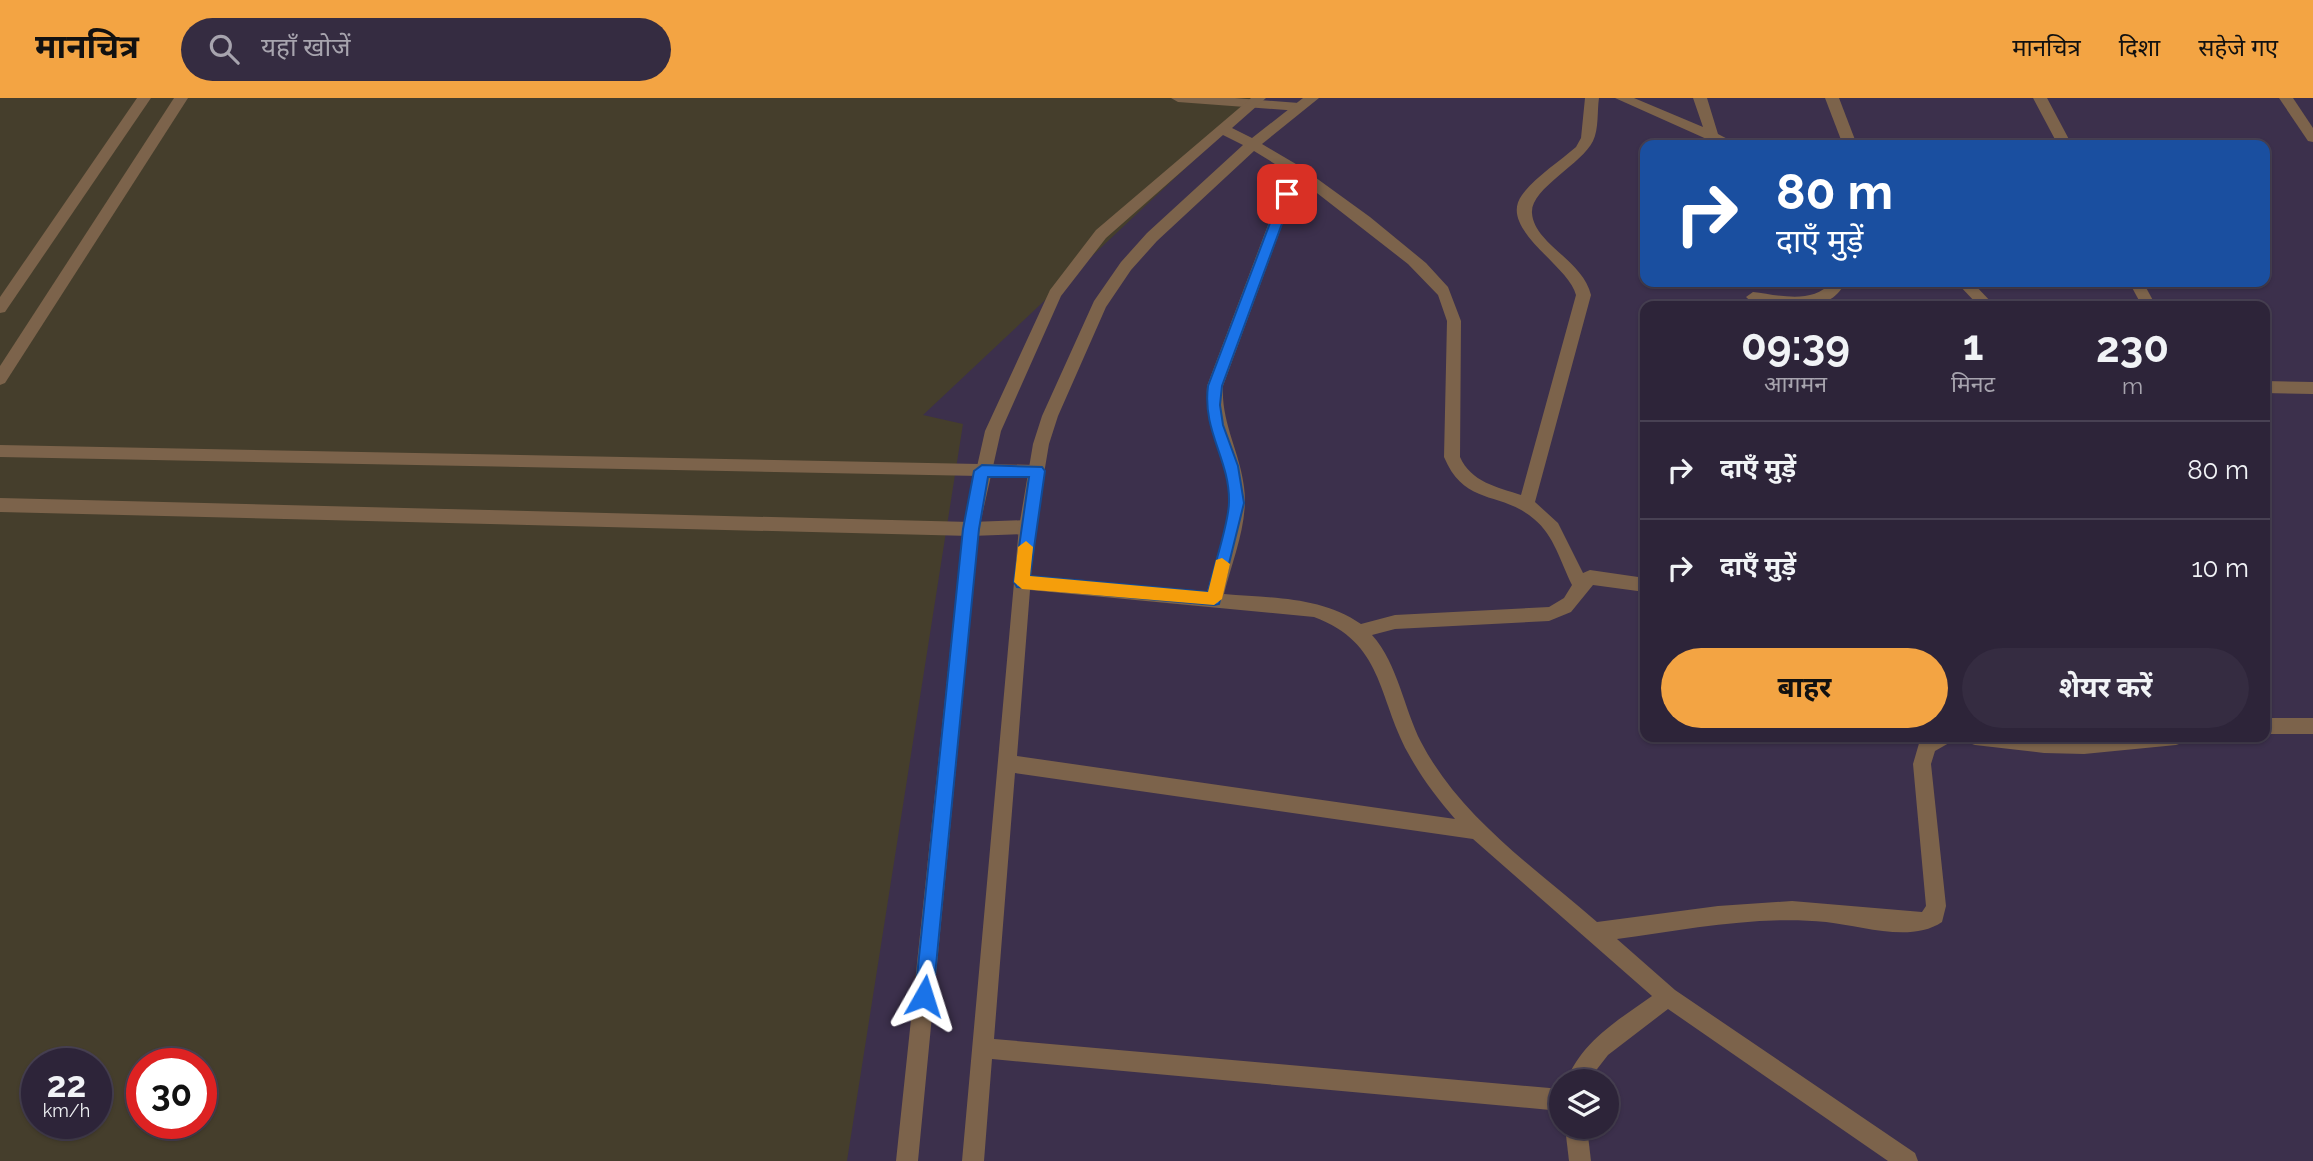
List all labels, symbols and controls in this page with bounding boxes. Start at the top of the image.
search box [181,18,671,81]
text: मानचित्र [35,27,139,66]
icon: search [205,30,243,68]
text: यहाँ खोजें [261,32,351,62]
text: मानचित्र [2012,33,2081,62]
text: दिशा [2119,33,2160,62]
text: सहेजे गए [2198,33,2278,62]
text: 80 m [1776,163,1893,220]
pin [1257,164,1317,224]
icon: right [1661,168,1752,259]
icon: arrive [1268,175,1306,213]
text: दाएँ मुड़ें [1776,222,1863,259]
text: 09:39 [1741,321,1850,370]
text: 1 [1963,321,1983,370]
text: 230 [2096,323,2169,372]
text: आगमन [1764,370,1827,397]
text: मिनट [1951,370,1995,397]
text: m [2122,372,2143,399]
icon: right [1661,451,1699,489]
text: दाएँ मुड़ें [1720,453,1796,483]
text: 80 m [2187,455,2249,485]
icon: right [1661,549,1699,587]
text: दाएँ मुड़ें [1720,551,1796,581]
text: 10 m [2191,553,2249,583]
button: बाहर [1661,648,1948,728]
button: शेयर करें [1962,648,2249,728]
position arrow [887,959,961,1033]
speed limit sign: 30 [126,1048,217,1139]
text: 22 [47,1064,86,1105]
map controls [1549,1069,1619,1139]
button: layers [1549,1069,1619,1139]
text: km/h [43,1100,90,1121]

